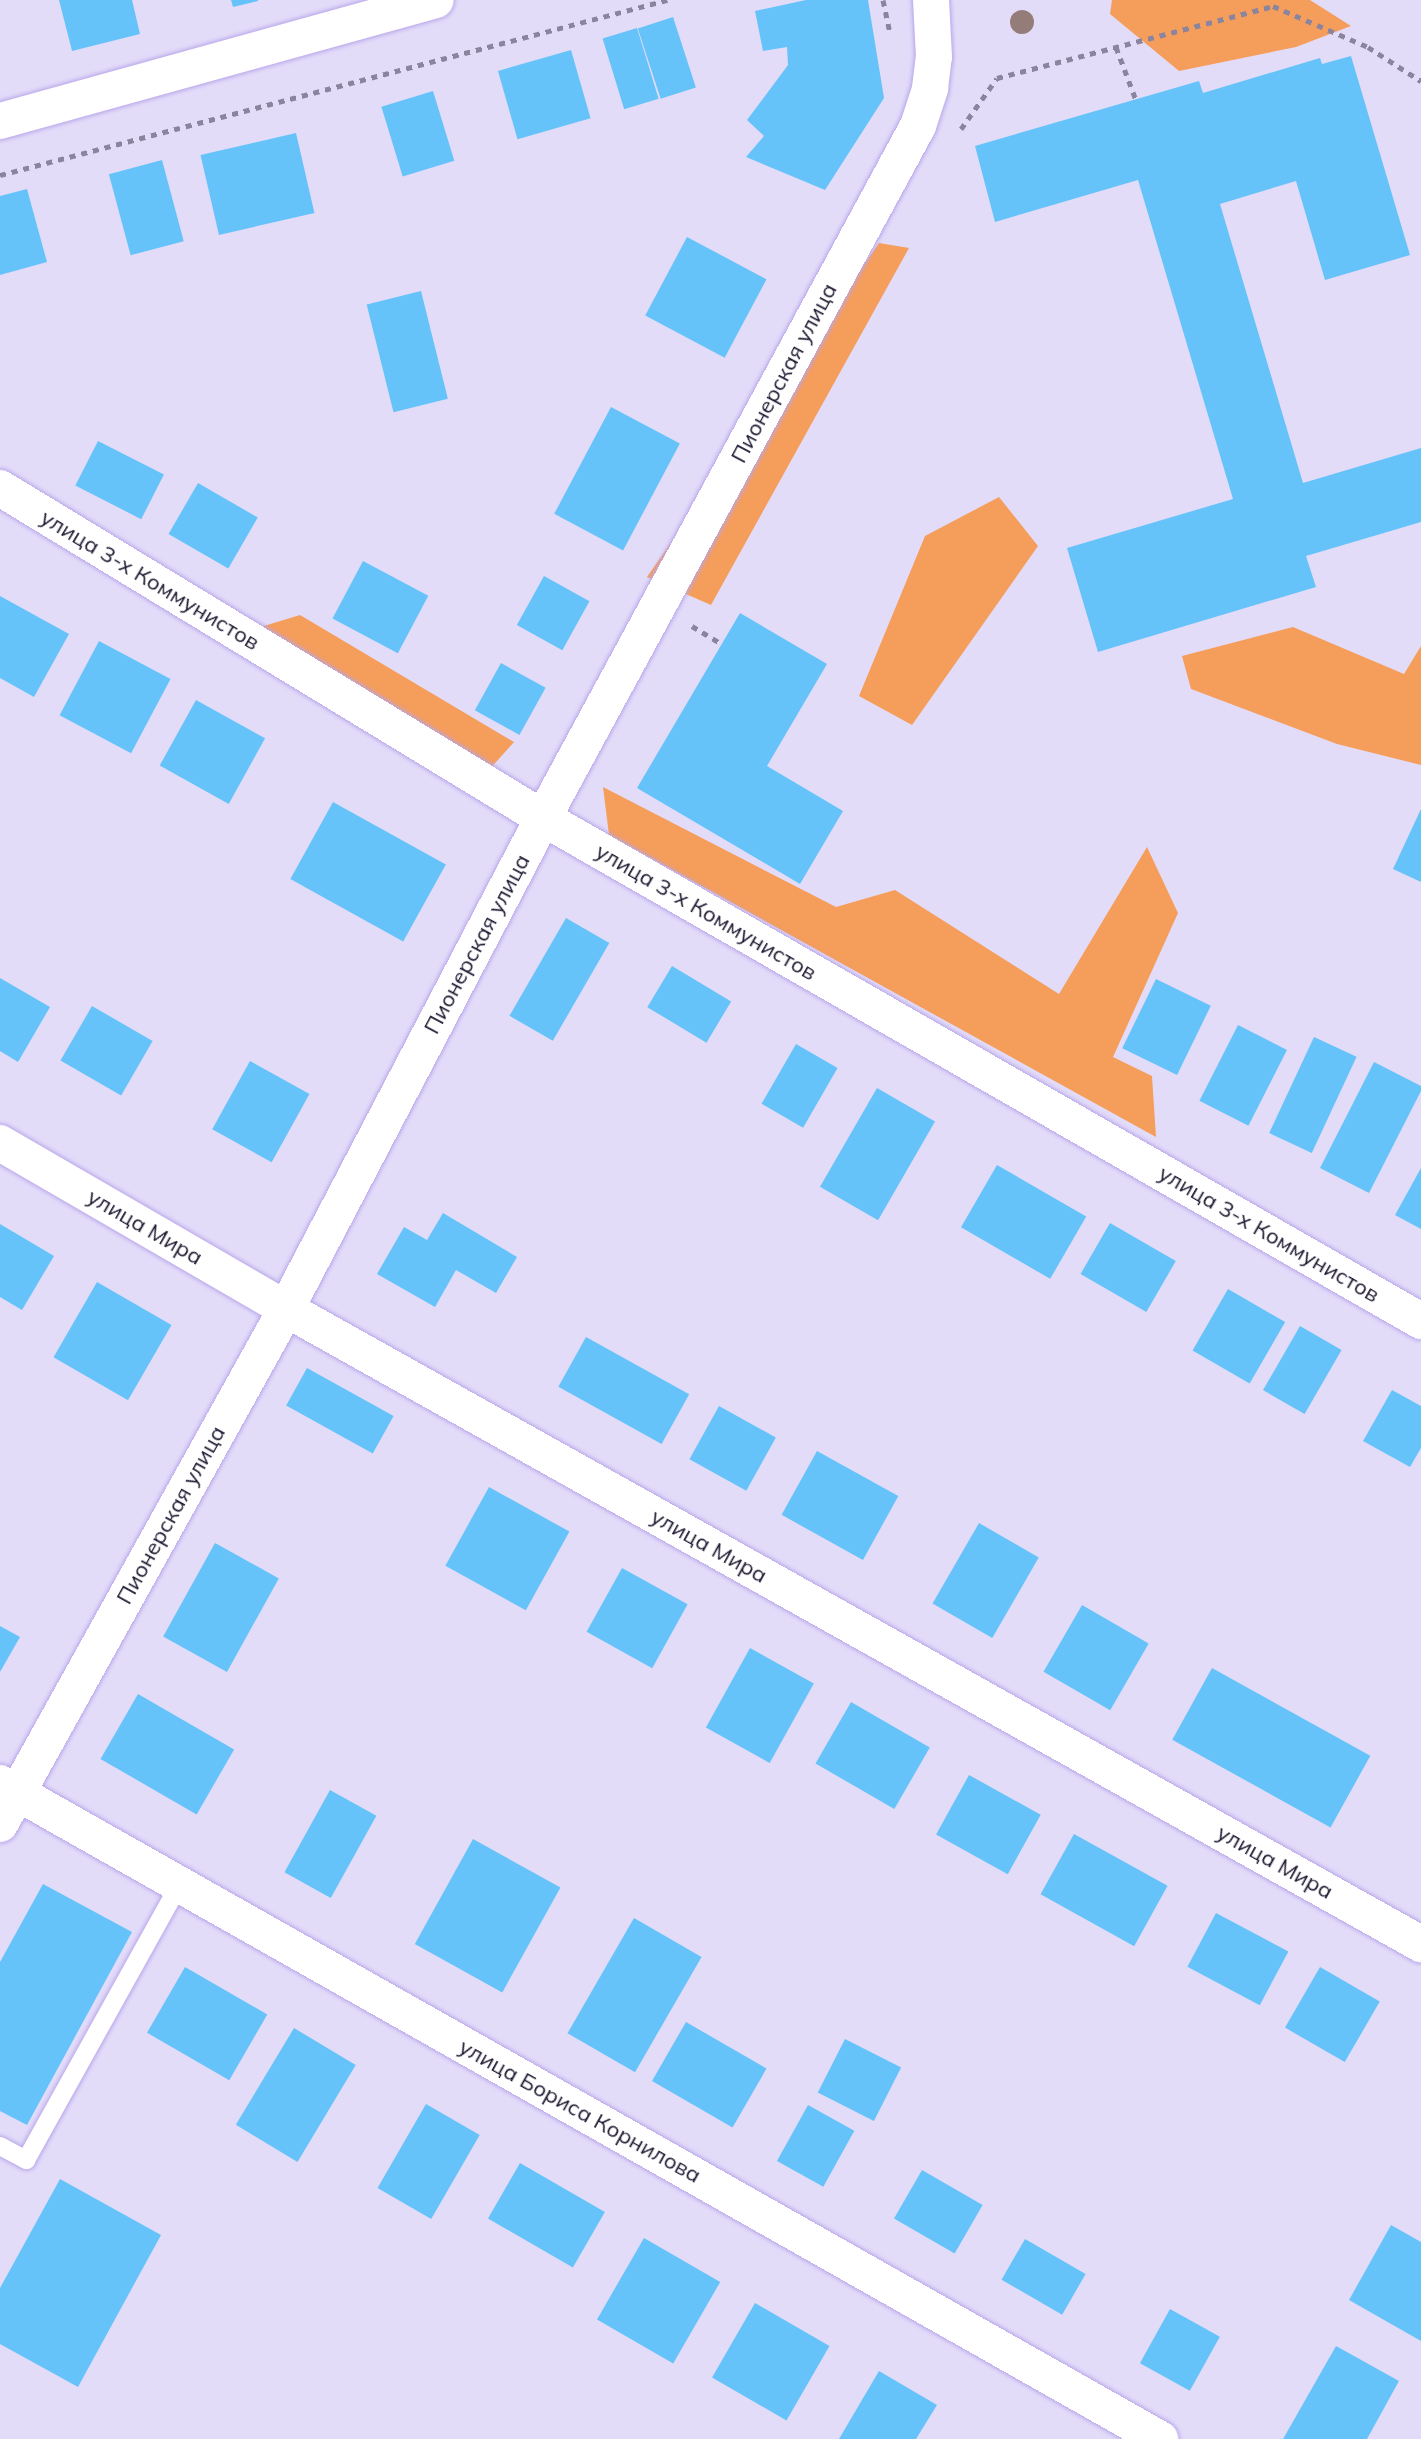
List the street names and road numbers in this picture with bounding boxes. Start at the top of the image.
street label: Пионерская улица [725,279,843,467]
street label: улица 3-х Коммунистов [36,504,264,656]
street label: улица 3-х Коммунистов [591,838,821,986]
street label: Пионерская улица [418,850,536,1038]
street label: улица 3-х Коммунистов [1154,1160,1384,1308]
street label: улица Мира [83,1183,207,1271]
street label: Пионерская улица [111,1421,231,1609]
street label: улица Мира [646,1503,772,1589]
street label: улица Мира [1212,1819,1338,1905]
street label: улица Бориса Корнилова [454,2033,706,2189]

